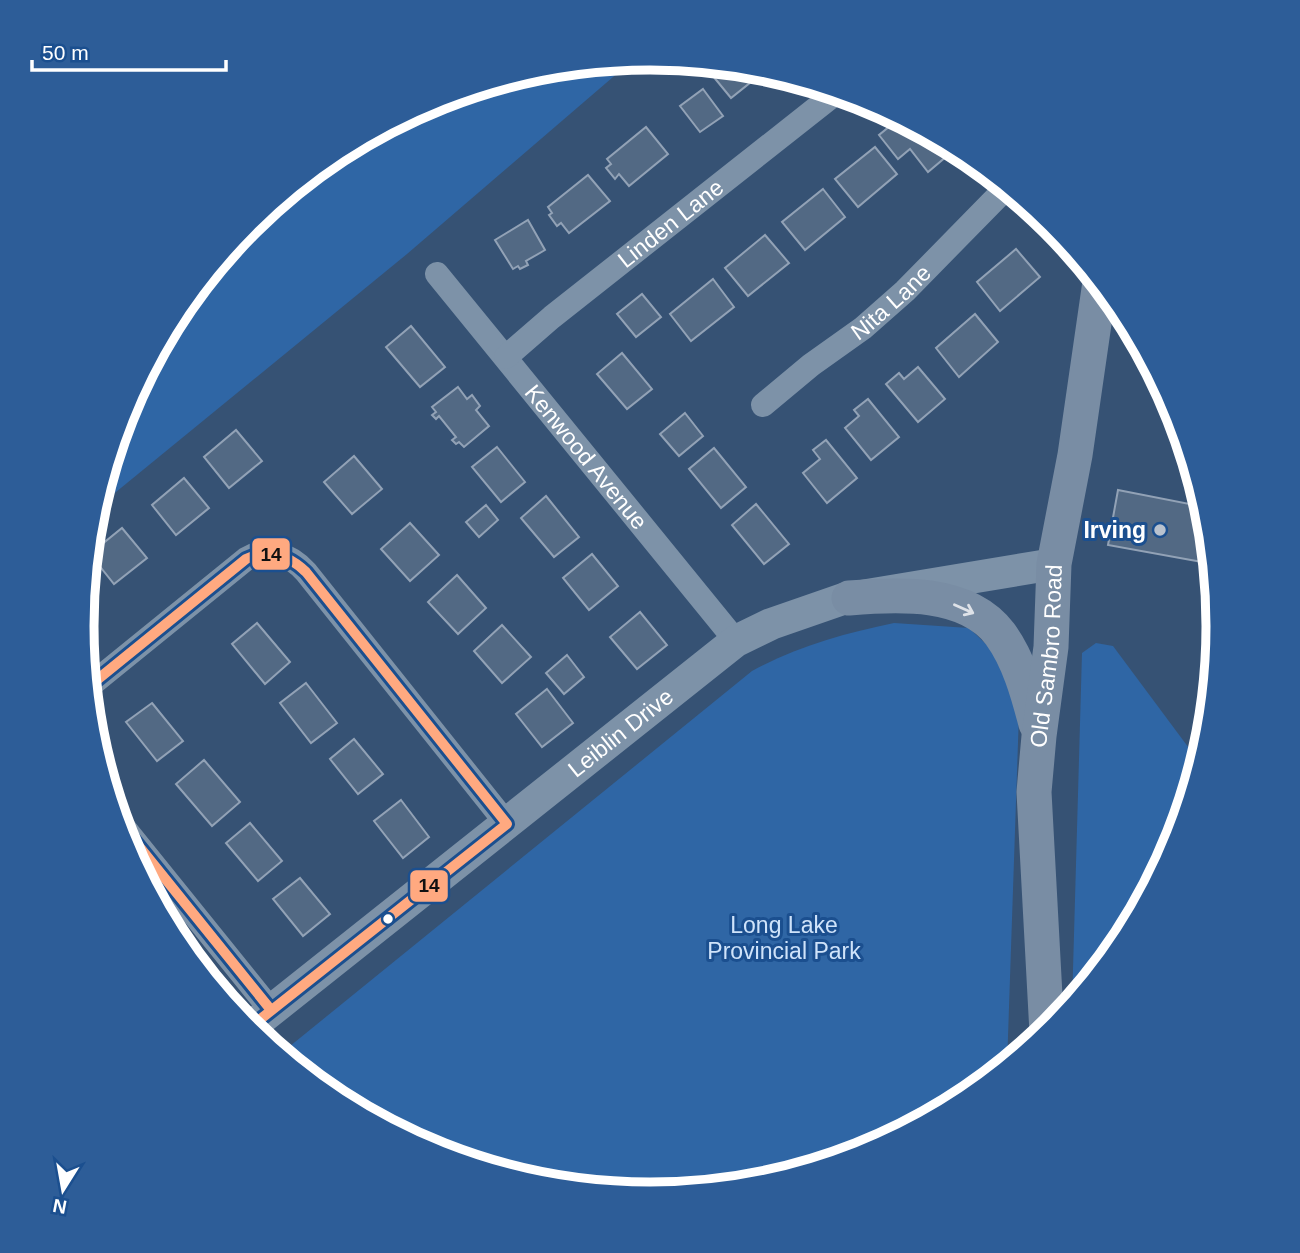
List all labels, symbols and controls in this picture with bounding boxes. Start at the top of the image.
scale bar [32,28,226,72]
text: 50 m [42,41,89,64]
street label: Linden Lane [613,174,728,273]
street label: Nita Lane [846,260,936,345]
street label: Kenwood Avenue [520,379,653,534]
place label: Irving [1083,517,1146,543]
marker: Irving [1152,522,1168,538]
line badge: 14 [251,537,291,571]
text: 14 [260,544,282,565]
street label: Old Sambro Road [1025,564,1067,749]
one-way arrow [953,603,974,616]
street label: Leiblin Drive [563,683,678,782]
line badge: 14 [409,869,449,903]
text: 14 [418,875,440,896]
unlabelled marker [381,912,395,926]
park label: Long Lake Provincial Park [707,912,861,964]
north arrow [28,1155,98,1225]
text: N [51,1195,69,1218]

